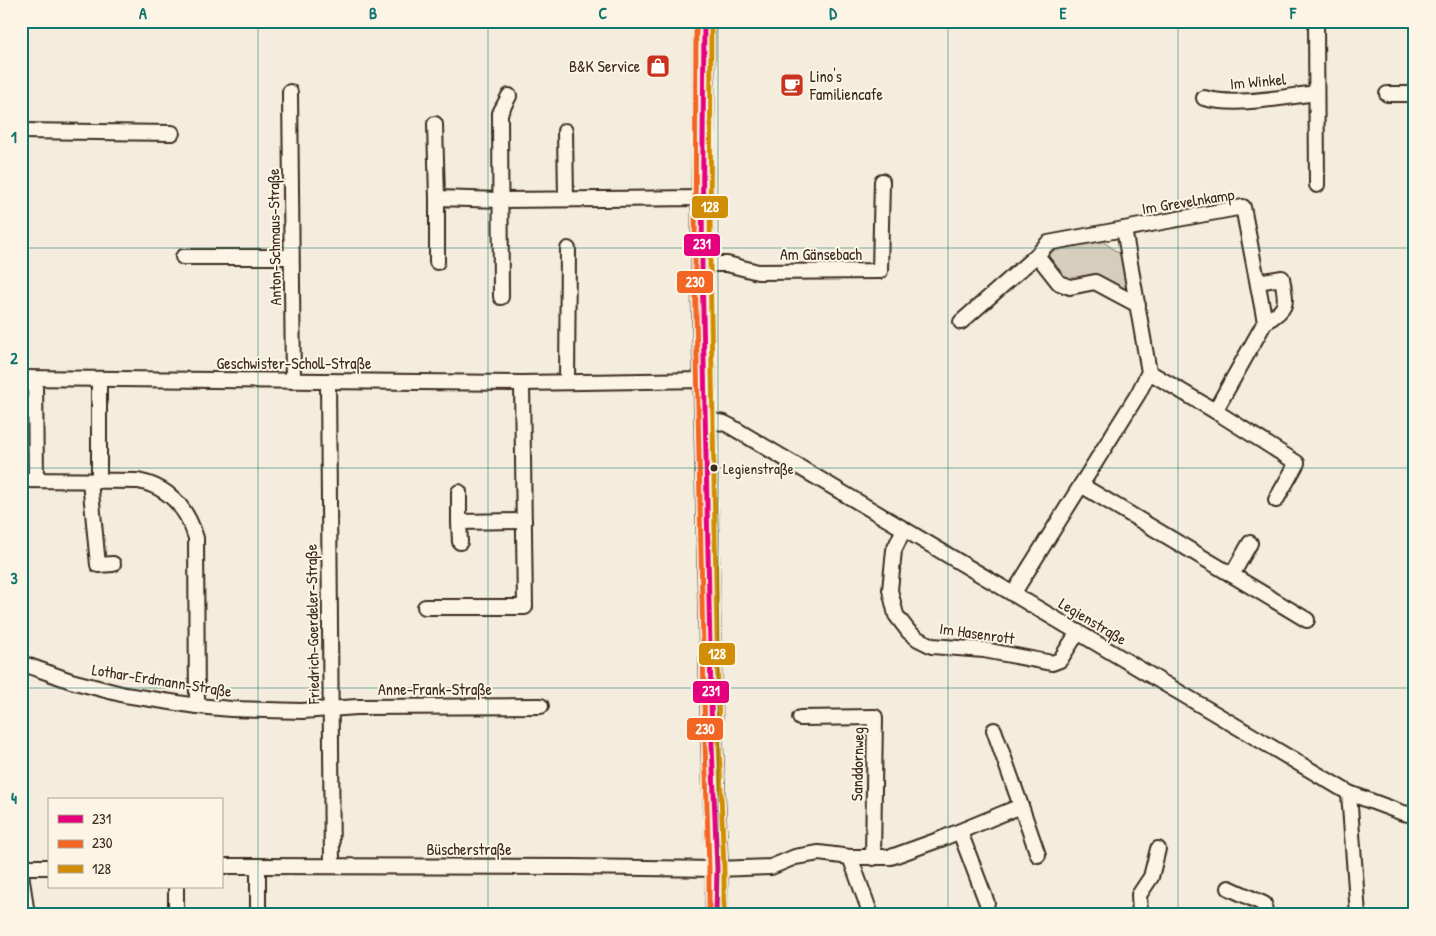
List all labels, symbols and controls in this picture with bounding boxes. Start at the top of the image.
text: A [139,2,147,24]
text: B [369,2,377,24]
text: C [599,2,608,24]
text: D [829,2,837,24]
text: E [1059,2,1067,24]
text: F [1289,2,1297,24]
shop icon: B&K Service [645,53,671,79]
place label: B&K Service [569,55,641,77]
place label: Lino's Familiencafe [809,65,883,105]
street label: Im Winkel [1229,68,1288,94]
cafe icon: Lino's Familiencafe [779,72,805,98]
text: 1 [11,126,17,148]
street label: Anton-Schmaus-Straße [262,168,286,306]
street label: Im Grevelnkamp [1140,183,1236,219]
line badge: 128 [691,195,729,219]
text: 128 [701,197,719,216]
line badge: 231 [683,233,721,257]
text: 231 [693,234,711,253]
street label: Am Gänsebach [780,243,862,265]
line badge: 230 [676,270,714,294]
text: 230 [685,272,705,291]
text: 2 [10,347,18,369]
street label: Geschwister-Scholl-Straße [217,352,372,374]
place label: Legienstraße [723,458,794,479]
marker: Legienstraße [709,463,719,473]
street label: Friedrich-Goerdeler-Straße [300,543,324,705]
text: 3 [10,567,18,589]
street label: Legienstraße [1055,592,1132,650]
street label: Im Hasenrott [938,617,1016,649]
line badge: 128 [698,642,736,666]
text: 128 [708,644,726,663]
street label: Lothar-Erdmann-Straße [91,658,234,702]
street label: Anne-Frank-Straße [378,678,493,700]
line badge: 231 [692,680,730,704]
text: 231 [702,681,720,700]
line badge: 230 [686,717,724,741]
text: 230 [695,719,715,738]
street label: Sanddornweg [845,727,869,801]
text: 4 [11,787,17,809]
legend [48,798,222,888]
text: 231 [92,808,111,829]
text: 230 [92,832,113,853]
street label: Büscherstraße [426,838,512,860]
text: 128 [92,858,111,879]

